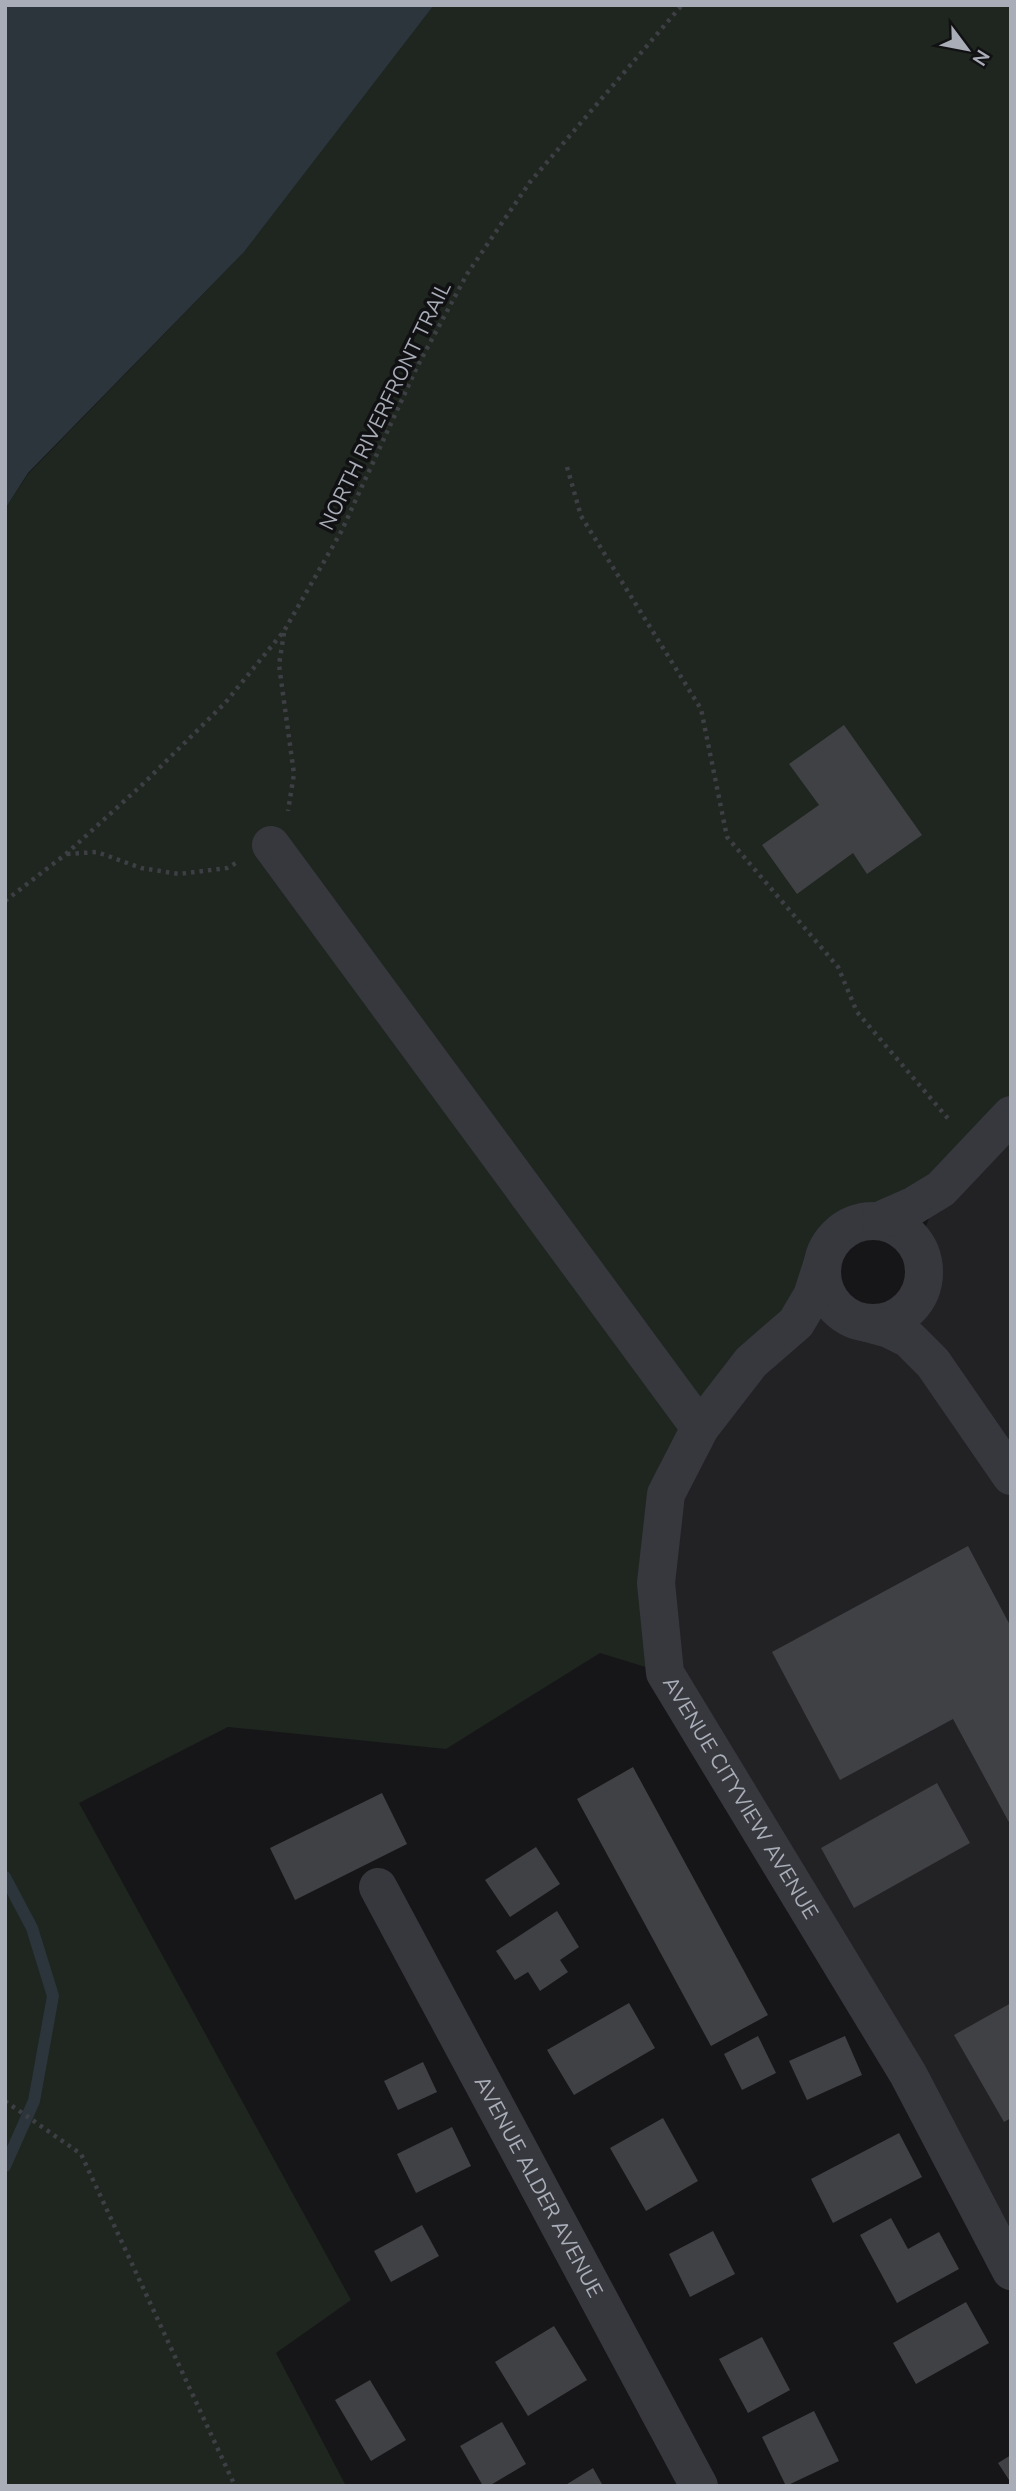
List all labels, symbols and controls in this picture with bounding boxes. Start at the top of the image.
north arrow [932,14,1002,84]
text: N [966,45,995,70]
street label: NORTH RIVERFRONT TRAIL [313,277,458,535]
street label: AVENUE CITYVIEW AVENUE [656,1671,825,1924]
street label: AVENUE ALDER AVENUE [468,2071,609,2302]

